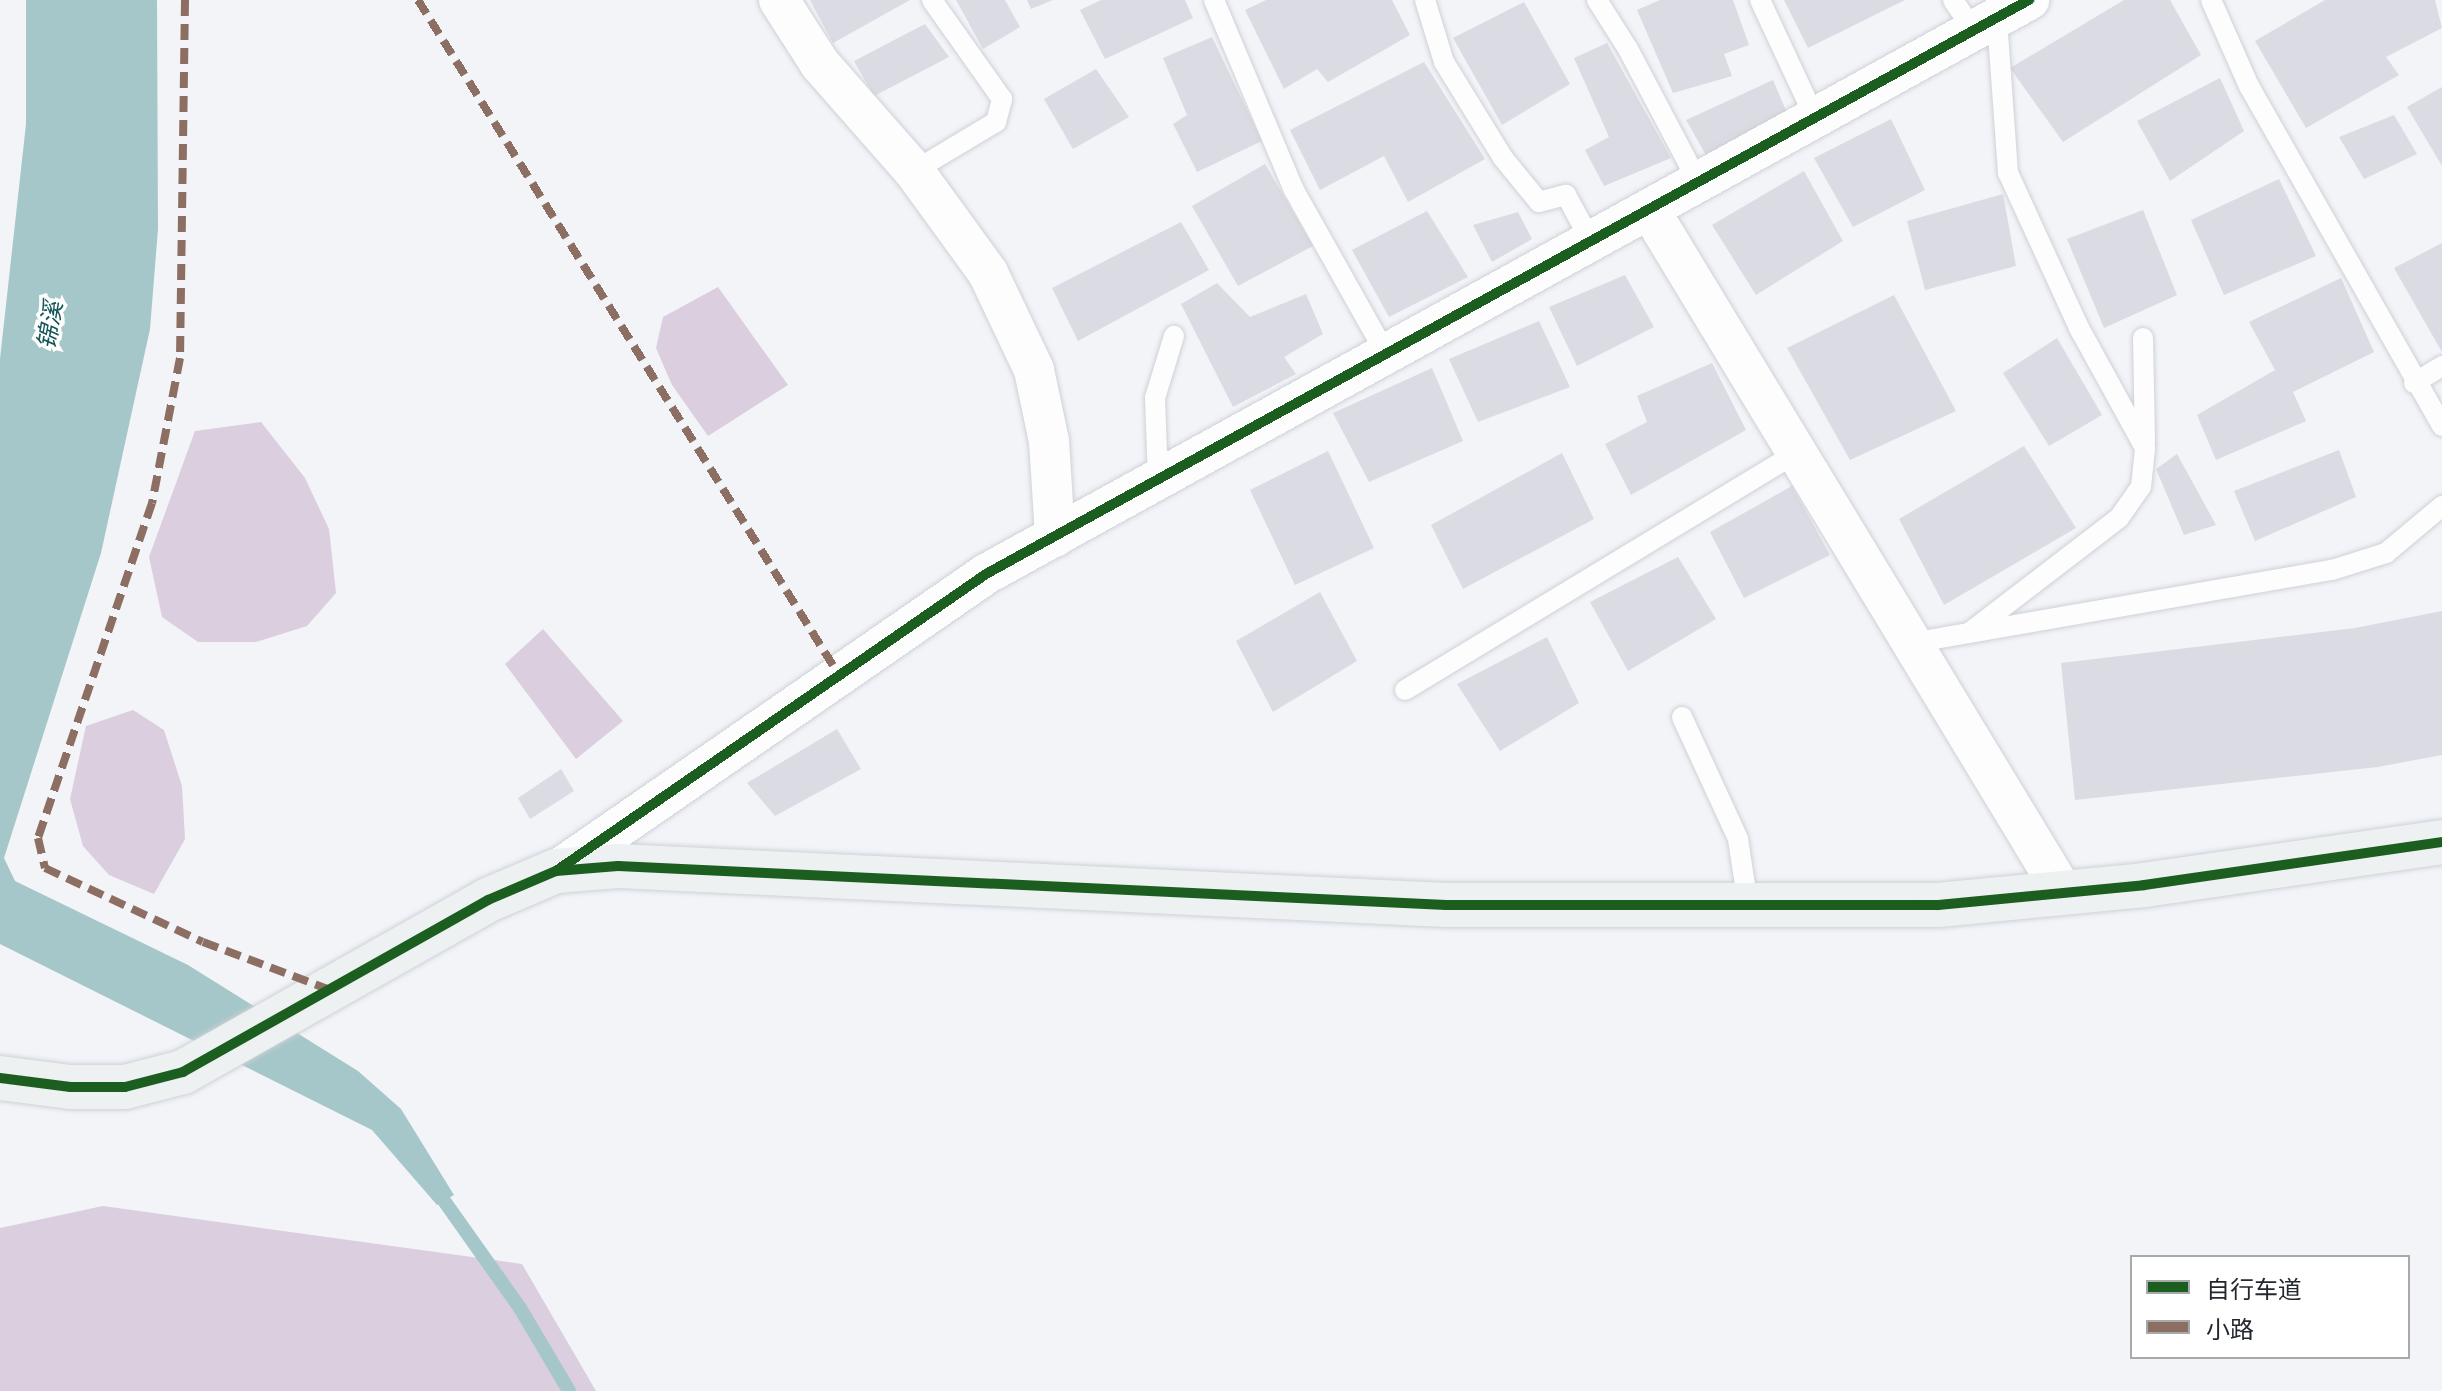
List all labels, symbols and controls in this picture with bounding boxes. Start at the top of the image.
water label: 锦溪 [31,299,67,351]
legend [2130,1255,2410,1359]
text: 自行车道 [2206,1274,2302,1303]
text: 小路 [2206,1314,2254,1343]

